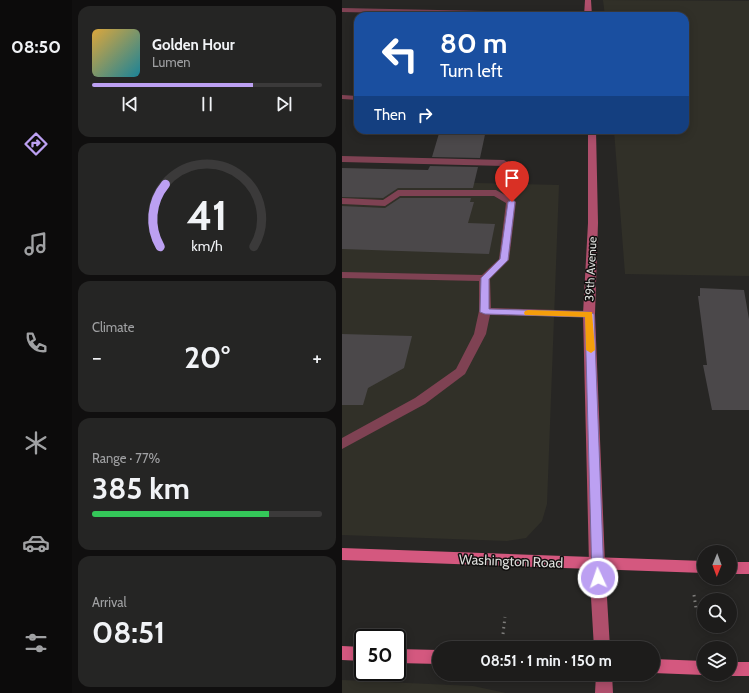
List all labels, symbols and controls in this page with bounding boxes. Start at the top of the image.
text: 80 m [440,26,507,60]
icon: left [374,28,426,80]
text: 08:50 [11,36,61,58]
text: Golden Hour [152,36,235,54]
text: Lumen [152,54,191,70]
text: Turn left [440,60,503,82]
icon: previous [119,93,141,115]
icon: pause [196,93,218,115]
icon: next [273,93,295,115]
icon: right [414,104,436,126]
text: Then [374,106,406,124]
icon: directions [22,130,50,158]
pin [495,161,529,202]
icon: arrive [501,167,523,189]
text: 41 [187,190,227,240]
icon: music [22,230,50,258]
street label: 39th Avenue [581,236,600,302]
text: km/h [191,237,223,255]
text: Climate [92,319,134,335]
icon: phone [22,329,50,357]
text: 20° [184,339,230,376]
text: − [92,344,102,371]
text: + [312,344,322,371]
icon: climate [22,429,50,457]
text: Range · 77% [92,450,160,466]
text: 385 km [92,470,190,507]
icon: car [22,529,50,557]
north arrow [697,545,737,585]
map controls [697,545,737,681]
street label: Washington Road [459,550,563,572]
position arrow [577,557,619,599]
button: search [697,593,737,633]
text: Arrival [92,594,127,610]
text: 08:51 [92,614,165,651]
icon: filters [22,629,50,657]
speed limit sign: 50 [354,629,406,681]
button: layers [697,641,737,681]
text: 08:51 · 1 min · 150 m [480,652,612,670]

